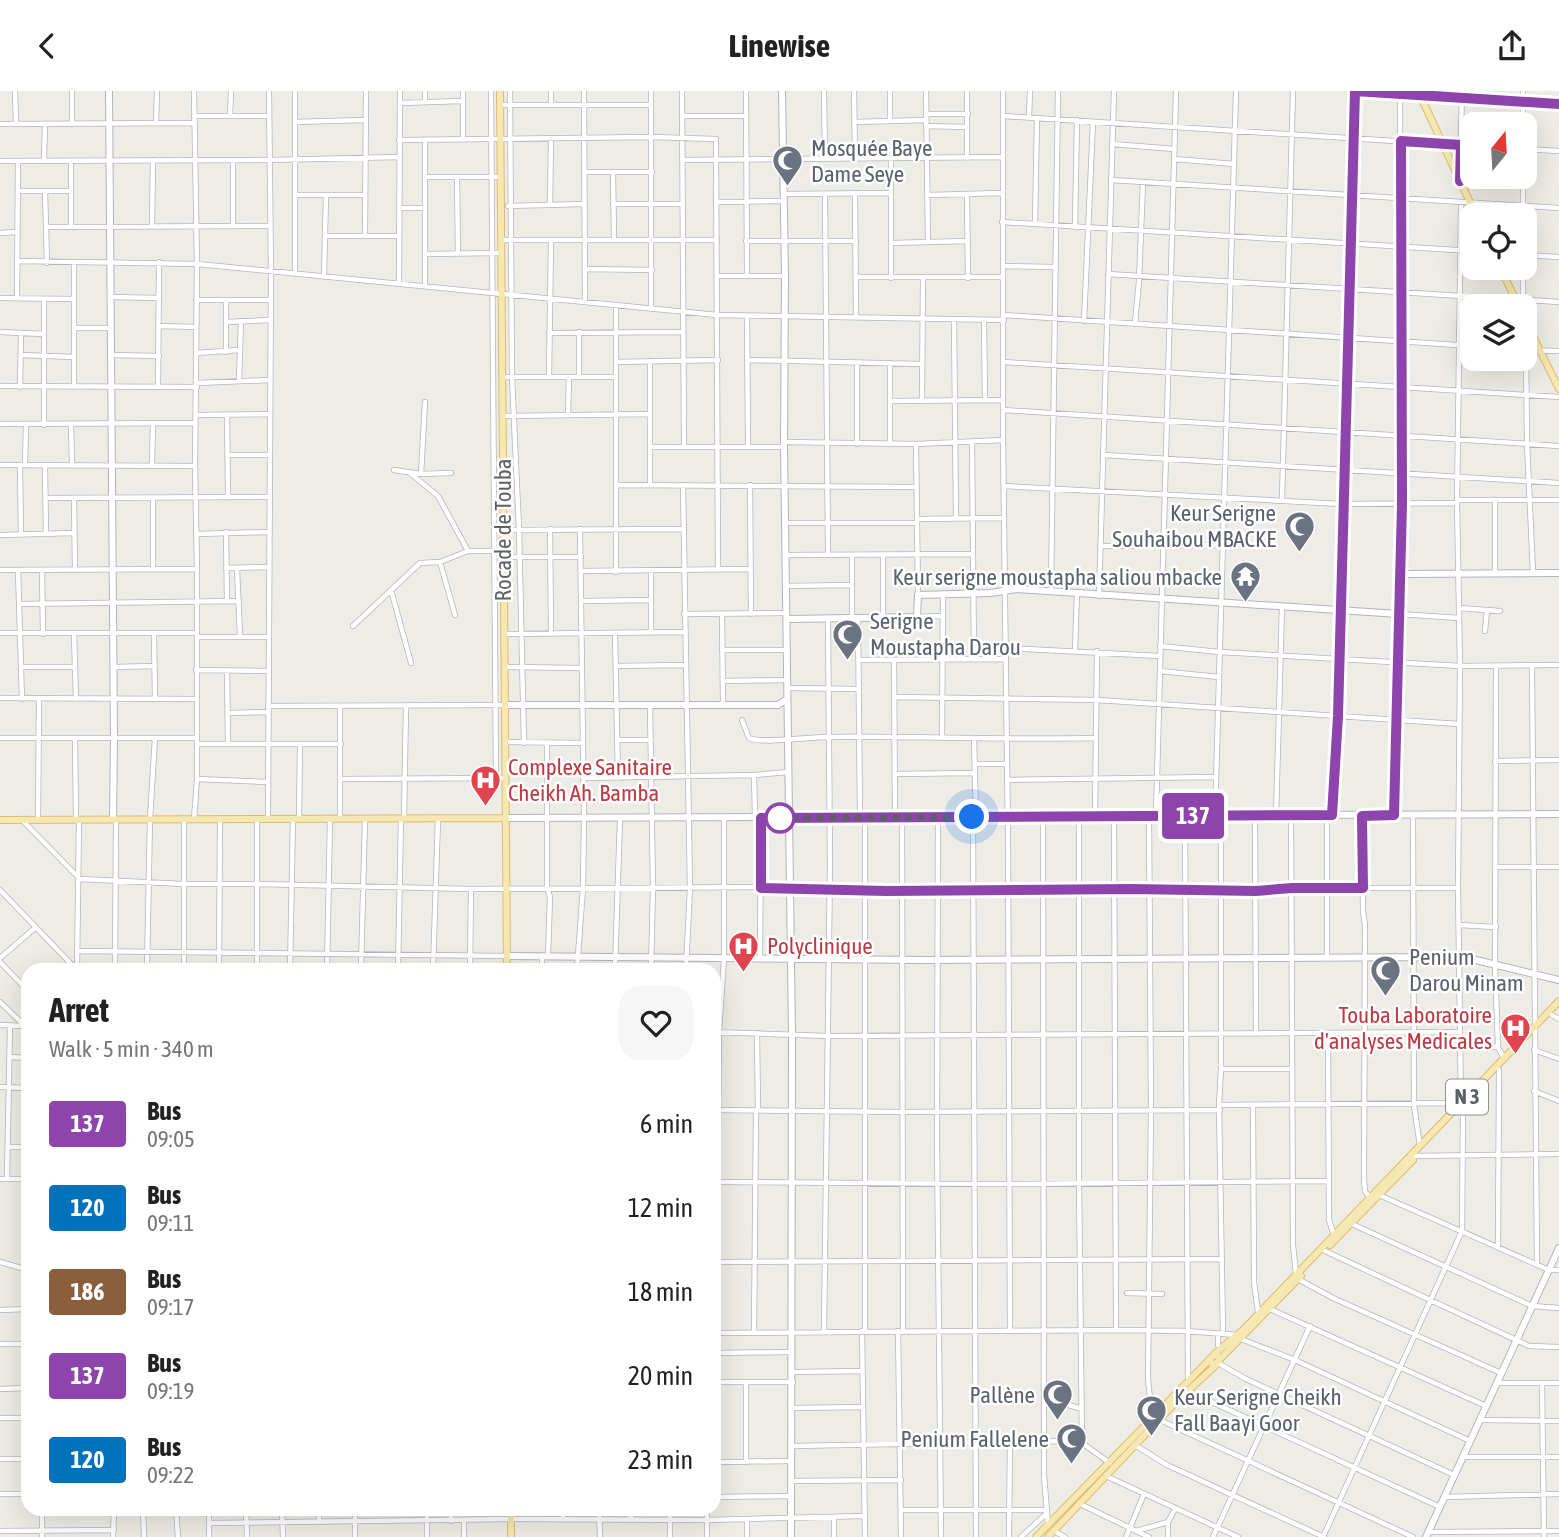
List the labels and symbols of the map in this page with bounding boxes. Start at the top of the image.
north arrow [1460,112,1536,189]
place label: Mosquée Baye Dame Seye [811,135,933,187]
mosque icon: Mosquée Baye Dame Seye [771,144,805,188]
street label: Rocade de Touba [490,459,516,601]
place label: Keur Serigne Souhaibou MBACKE [1112,500,1276,552]
mosque icon: Keur Serigne Souhaibou MBACKE [1282,509,1316,553]
temple icon: Keur serigne moustapha saliou mbacke [1228,560,1262,604]
place label: Keur serigne moustapha saliou mbacke [893,564,1222,590]
place label: Serigne Moustapha Darou [870,608,1021,660]
mosque icon: Serigne Moustapha Darou [830,617,864,661]
place label: Complexe Sanitaire Cheikh Ah. Bamba [508,754,672,806]
hospital icon: Complexe Sanitaire Cheikh Ah. Bamba [468,763,502,807]
line badge: 137 [1153,793,1233,839]
your location [954,799,989,834]
unlabelled marker [765,803,795,833]
hospital icon: Polyclinique [727,929,761,973]
place label: Polyclinique [767,933,873,959]
place label: Penium Darou Minam [1409,944,1524,996]
mosque icon: Penium Darou Minam [1369,953,1403,997]
place label: Touba Laboratoire d'analyses Medicales [1314,1002,1492,1054]
hospital icon: Touba Laboratoire d'analyses Medicales [1498,1011,1532,1055]
road number: N 3 [1446,1079,1488,1115]
mosque icon: Pallène [1041,1378,1075,1422]
place label: Pallène [969,1382,1035,1408]
place label: Keur Serigne Cheikh Fall Baayi Goor [1174,1384,1342,1436]
mosque icon: Keur Serigne Cheikh Fall Baayi Goor [1134,1393,1168,1437]
mosque icon: Penium Fallelene [1055,1422,1089,1466]
place label: Penium Fallelene [900,1426,1049,1452]

